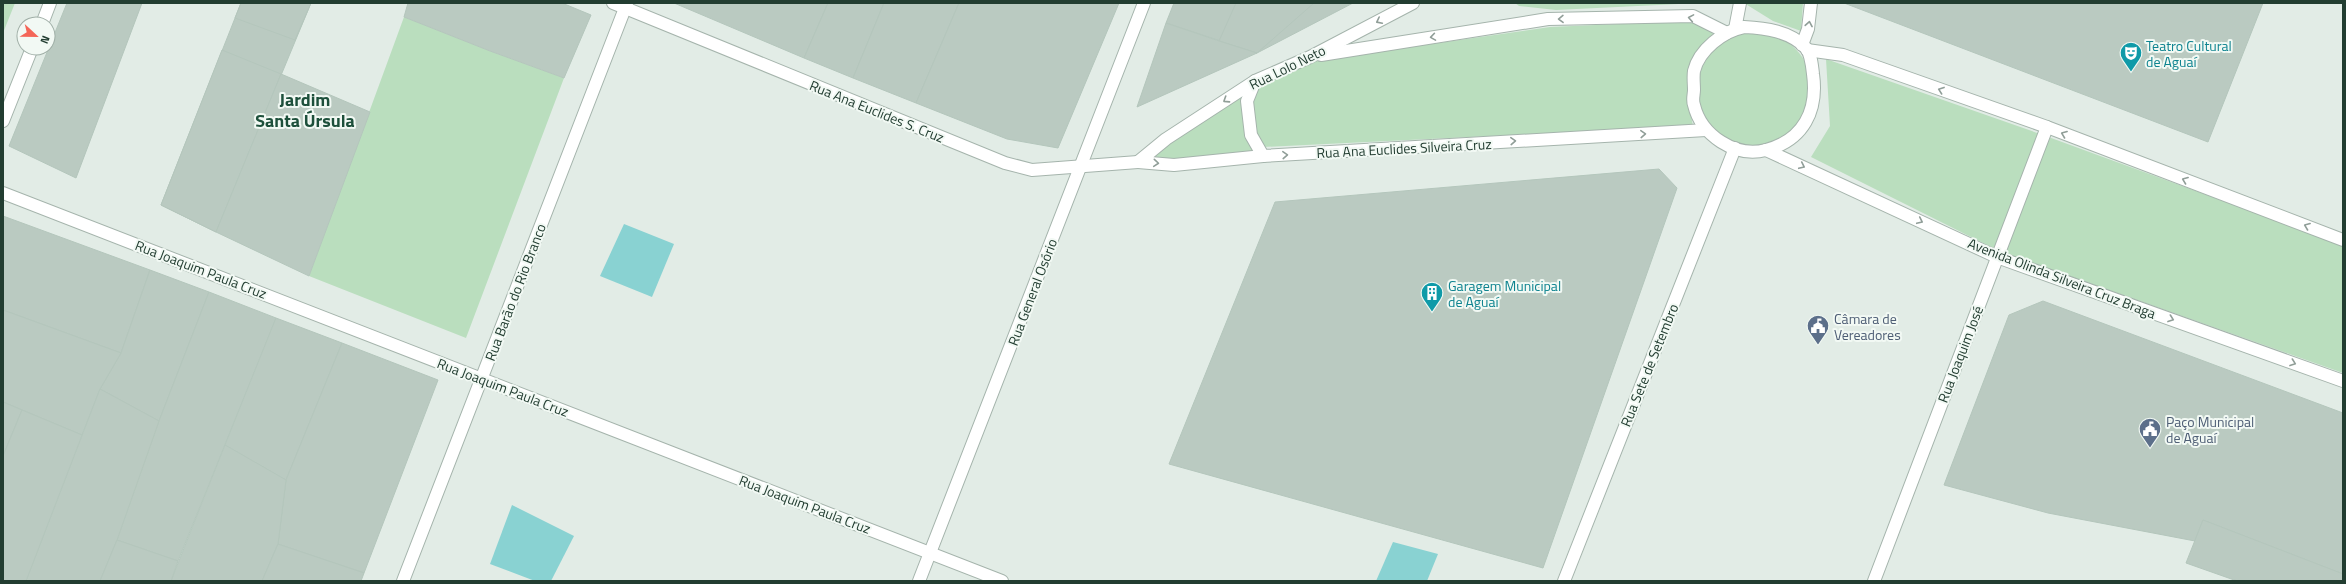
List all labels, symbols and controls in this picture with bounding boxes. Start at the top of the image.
one-way arrow [1688,14,1694,23]
one-way arrow [1558,15,1564,23]
north arrow [16,16,56,56]
one-way arrow [1376,16,1383,24]
one-way arrow [1804,21,1812,27]
one-way arrow [1430,32,1436,41]
text: N [36,33,54,46]
place label: Teatro Cultural de Aguaí [2146,35,2232,72]
street label: Rua Lolo Neto [1245,39,1329,95]
theatre icon: Teatro Cultural de Aguaí [2118,40,2144,73]
street label: Rua Ana Euclides S. Cruz [807,74,947,148]
district label: Jardim Santa Úrsula [255,86,355,134]
one-way arrow [1938,86,1945,94]
one-way arrow [1223,95,1230,102]
one-way arrow [1640,129,1646,138]
one-way arrow [2060,130,2067,138]
street label: Rua Ana Euclides Silveira Cruz [1316,133,1492,163]
one-way arrow [1510,137,1516,146]
one-way arrow [1282,150,1288,159]
one-way arrow [1153,158,1159,167]
one-way arrow [1798,162,1805,170]
one-way arrow [2182,176,2189,184]
one-way arrow [1915,216,1923,224]
street label: Rua Barão do Rio Branco [479,220,551,364]
one-way arrow [2303,223,2310,231]
street label: Avenida Olinda Silveira Cruz Braga [1965,232,2159,324]
street label: Rua Joaquim Paula Cruz [132,234,270,304]
street label: Rua General Osório [1002,235,1062,349]
place label: Garagem Municipal de Aguaí [1448,275,1561,312]
building icon: Garagem Municipal de Aguaí [1419,280,1445,313]
street label: Rua Sete de Setembro [1615,300,1683,430]
street label: Rua Joaquim José [1932,303,1988,405]
place label: Câmara de Vereadores [1834,308,1901,345]
public building icon: Câmara de Vereadores [1805,313,1831,346]
one-way arrow [2167,314,2174,323]
street label: Rua Joaquim Paula Cruz [434,352,572,422]
one-way arrow [2289,359,2296,367]
place label: Paço Municipal de Aguaí [2166,411,2254,448]
public building icon: Paço Municipal de Aguaí [2137,416,2163,449]
street label: Rua Joaquim Paula Cruz [736,469,874,539]

